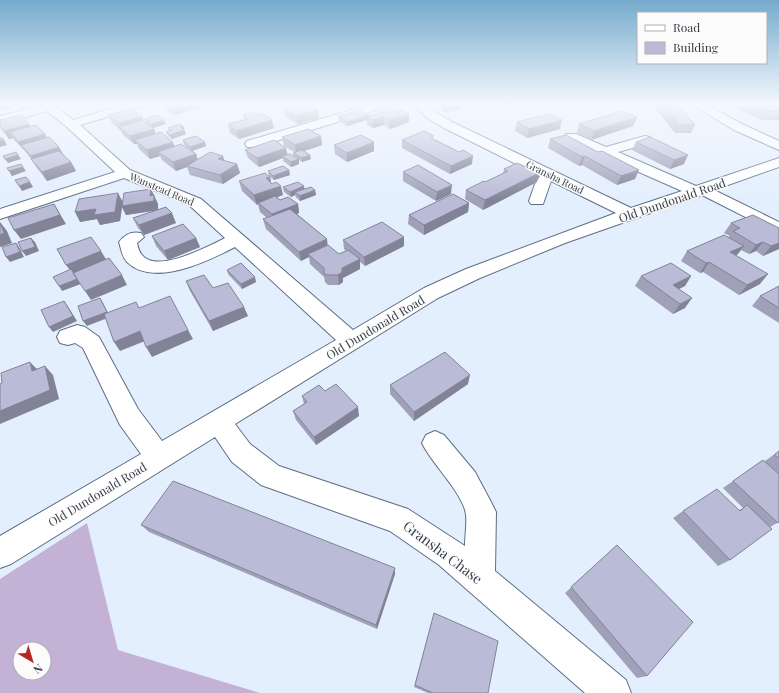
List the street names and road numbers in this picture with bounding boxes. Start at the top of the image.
street label: Gransha Road [524,157,586,197]
street label: Wanstead Road [127,169,196,209]
street label: Old Dundonald Road [616,174,728,226]
street label: Old Dundonald Road [323,291,427,363]
street label: Old Dundonald Road [45,458,149,530]
street label: Gransha Chase [400,516,486,588]

